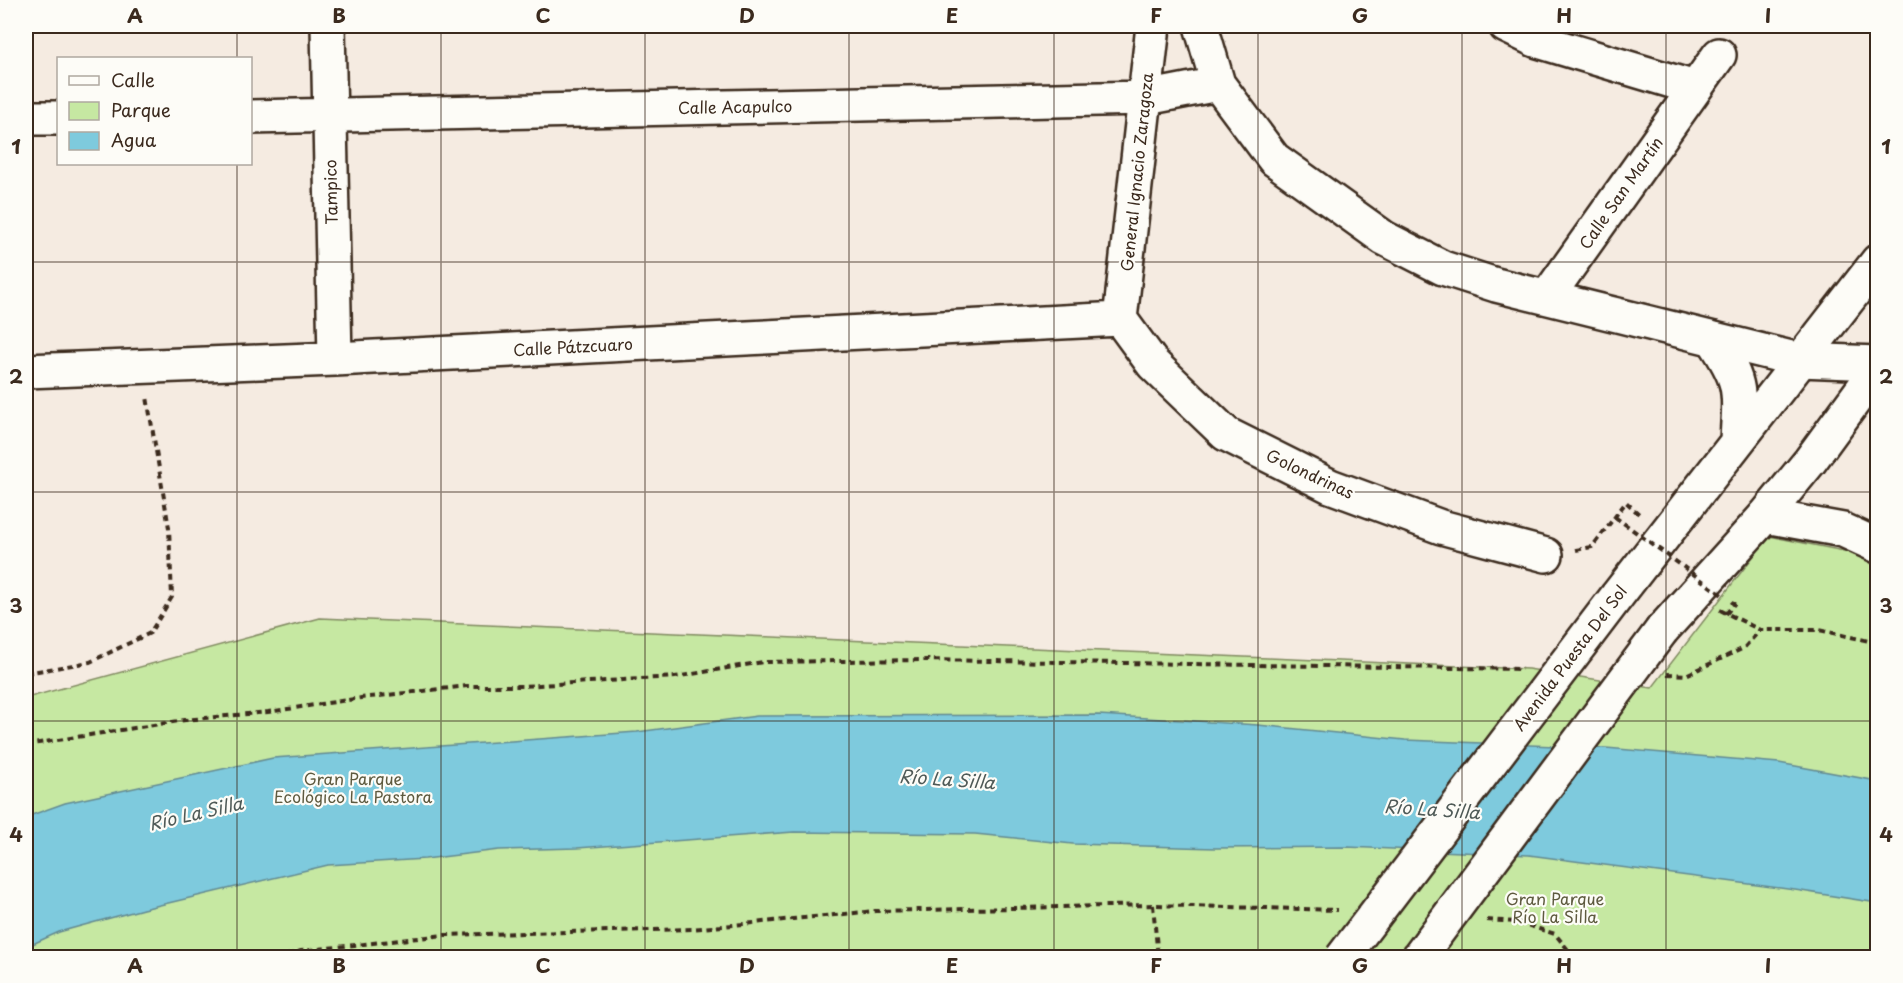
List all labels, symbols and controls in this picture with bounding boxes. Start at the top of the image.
text: A [127,0,143,30]
text: B [332,0,346,30]
text: C [535,0,551,30]
text: D [739,0,755,30]
text: E [946,0,958,30]
text: F [1150,0,1162,30]
text: G [1352,0,1368,30]
text: H [1556,0,1572,30]
text: I [1765,0,1771,30]
legend [57,57,252,165]
text: Calle [111,66,155,93]
street label: General Ignacio Zaragoza [1114,71,1158,272]
street label: Calle Acapulco [678,93,793,119]
text: Parque [111,96,171,123]
text: Agua [111,126,157,153]
text: 1 [11,131,21,161]
street label: Calle San Martín [1572,131,1668,254]
text: 1 [1881,131,1891,161]
street label: Tampico [317,159,343,225]
street label: Calle Pátzcuaro [512,331,634,361]
text: 2 [9,361,23,391]
text: 2 [1879,361,1893,391]
street label: Golondrinas [1263,442,1358,504]
street label: Avenida Puesta Del Sol [1506,580,1632,735]
text: 3 [9,590,23,620]
text: 3 [1879,590,1893,620]
water label: Río La Silla [898,762,997,795]
park label: Gran Parque Ecológico La Pastora [274,766,432,808]
water label: Río La Silla [146,788,247,836]
water label: Río La Silla [1383,792,1482,825]
text: 4 [9,819,23,849]
text: 4 [1879,819,1893,849]
park label: Gran Parque Río La Silla [1506,886,1604,928]
text: A [127,950,143,980]
text: B [332,950,346,980]
text: C [535,950,551,980]
text: D [739,950,755,980]
text: E [946,950,958,980]
text: F [1150,950,1162,980]
text: G [1352,950,1368,980]
text: H [1556,950,1572,980]
text: I [1765,950,1771,980]

